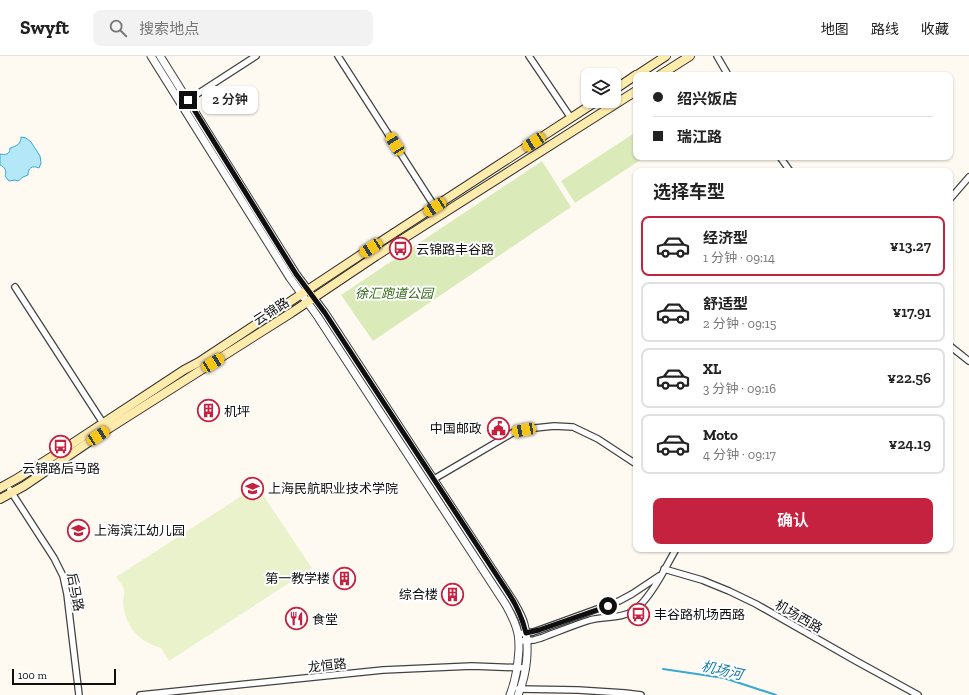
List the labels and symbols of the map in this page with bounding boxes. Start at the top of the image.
callout: 2 分钟 [202,86,258,114]
route end [179,91,197,109]
car [521,130,547,154]
car [384,131,406,157]
car [422,195,448,219]
car [358,236,384,260]
bus stop icon: 云锦路丰谷路 [387,236,413,262]
place label: 云锦路丰谷路 [416,242,494,257]
park label: 徐汇跑道公园 [355,286,435,301]
street label: 云锦路 [251,295,292,328]
car [200,352,226,374]
building icon: 机坪 [195,398,221,424]
place label: 机坪 [224,404,250,419]
public building icon: 中国邮政 [485,415,511,441]
place label: 中国邮政 [430,421,482,436]
car [511,422,537,438]
car [85,424,111,448]
bus stop icon: 云锦路后马路 [48,433,74,459]
place label: 云锦路后马路 [22,461,100,476]
school or university icon: 上海民航职业技术学院 [239,475,265,501]
place label: 上海民航职业技术学院 [268,481,398,496]
school or university icon: 上海滨江幼儿园 [66,517,92,543]
place label: 上海滨江幼儿园 [94,523,185,538]
building icon: 第一教学楼 [332,565,358,591]
place label: 第一教学楼 [265,571,330,586]
street label: 后马路 [64,572,87,613]
building icon: 综合楼 [440,581,466,607]
place label: 综合楼 [399,587,438,602]
route start [599,597,617,615]
street label: 机场西路 [772,597,825,636]
bus stop icon: 丰谷路机场西路 [625,601,651,627]
restaurant icon: 食堂 [284,606,310,632]
place label: 丰谷路机场西路 [654,607,745,622]
place label: 食堂 [312,612,338,627]
street label: 龙恒路 [307,656,347,675]
water label: 机场河 [700,657,747,684]
scale bar [12,667,116,686]

